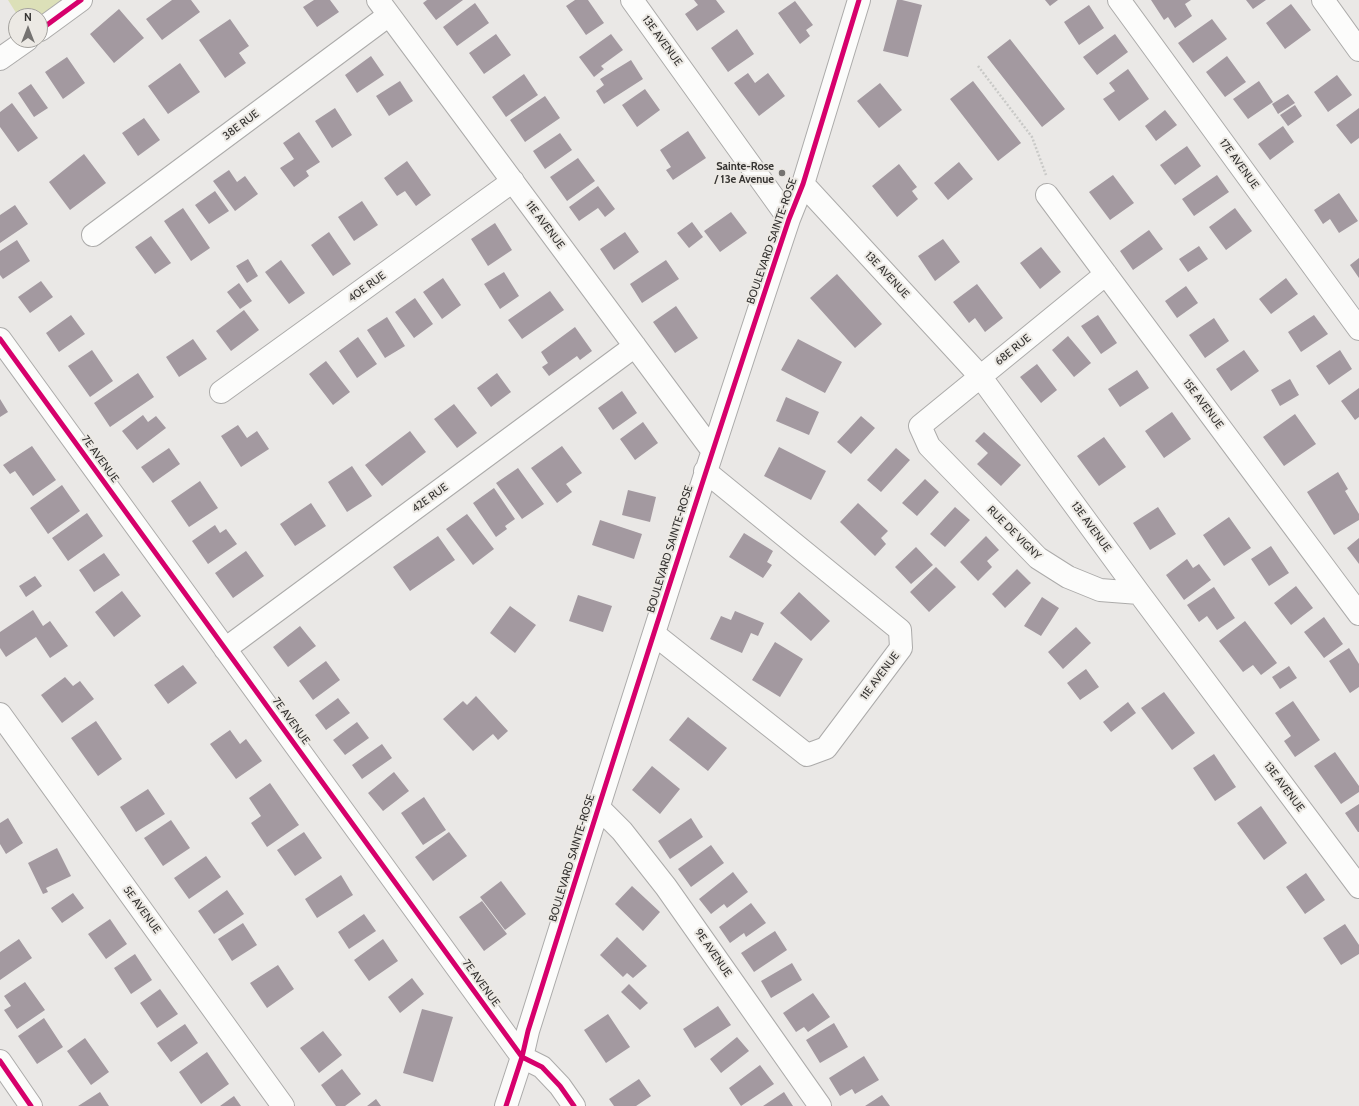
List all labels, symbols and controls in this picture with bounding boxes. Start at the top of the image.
north arrow [8,8,48,48]
text: N [24,10,32,24]
street label: 13E AVENUE [639,13,685,69]
street label: 38E RUE [220,107,262,143]
street label: 17E AVENUE [1216,136,1262,192]
place label: Sainte-Rose / 13e Avenue [714,160,774,186]
marker: Sainte-Rose / 13e Avenue [777,168,787,178]
street label: BOULEVARD SAINTE-ROSE [744,176,800,306]
street label: 11E AVENUE [523,198,567,252]
street label: 13E AVENUE [862,249,912,301]
street label: 40E RUE [346,269,388,305]
street label: 68E RUE [992,332,1034,368]
street label: 15E AVENUE [1180,376,1226,432]
street label: 7E AVENUE [79,433,121,485]
street label: 42E RUE [409,480,451,516]
street label: BOULEVARD SAINTE-ROSE [644,484,696,614]
street label: 13E AVENUE [1068,499,1114,555]
street label: RUE DE VIGNY [984,503,1044,563]
street label: 11E AVENUE [858,649,902,703]
street label: 7E AVENUE [270,695,312,747]
street label: 13E AVENUE [1261,759,1307,815]
street label: BOULEVARD SAINTE-ROSE [546,793,598,923]
street label: 5E AVENUE [120,884,164,936]
street label: 9E AVENUE [692,926,734,980]
street label: 7E AVENUE [460,957,502,1009]

